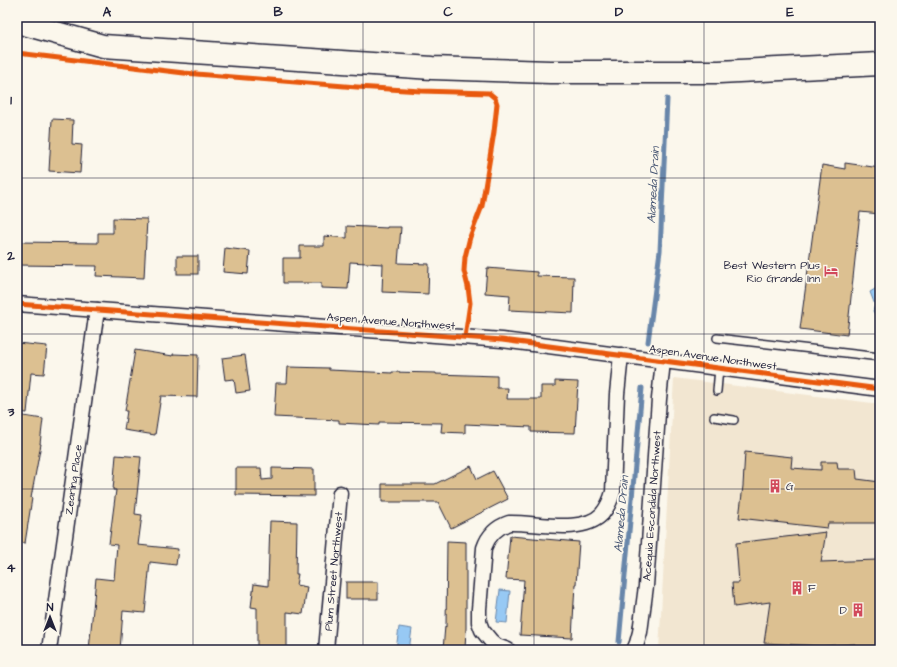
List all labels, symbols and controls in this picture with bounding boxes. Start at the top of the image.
text: A [103,3,112,21]
text: B [273,3,283,21]
text: C [443,3,453,21]
text: D [615,3,624,21]
text: E [786,3,794,21]
text: 1 [10,91,12,109]
water label: Alameda Drain [643,145,664,224]
text: 2 [6,247,15,265]
place label: Best Western Plus Rio Grande Inn [724,258,820,286]
hotel icon: Best Western Plus Rio Grande Inn [823,263,839,279]
street label: Aspen Avenue Northwest [326,310,456,334]
street label: Aspen Avenue Northwest [648,341,778,374]
text: 3 [7,403,15,421]
street label: Acequia Escondida Northwest [639,430,665,581]
street label: Zearing Place [61,444,86,516]
water label: Alameda Drain [610,474,633,553]
building icon: G [767,478,783,494]
place label: G [786,479,794,494]
street label: Plum Street Northwest [321,511,346,632]
text: 4 [7,559,16,577]
building icon: F [789,580,805,596]
place label: F [808,581,816,596]
north arrow [30,597,70,637]
text: N [47,600,54,615]
building icon: D [850,602,866,618]
place label: D [840,603,847,618]

